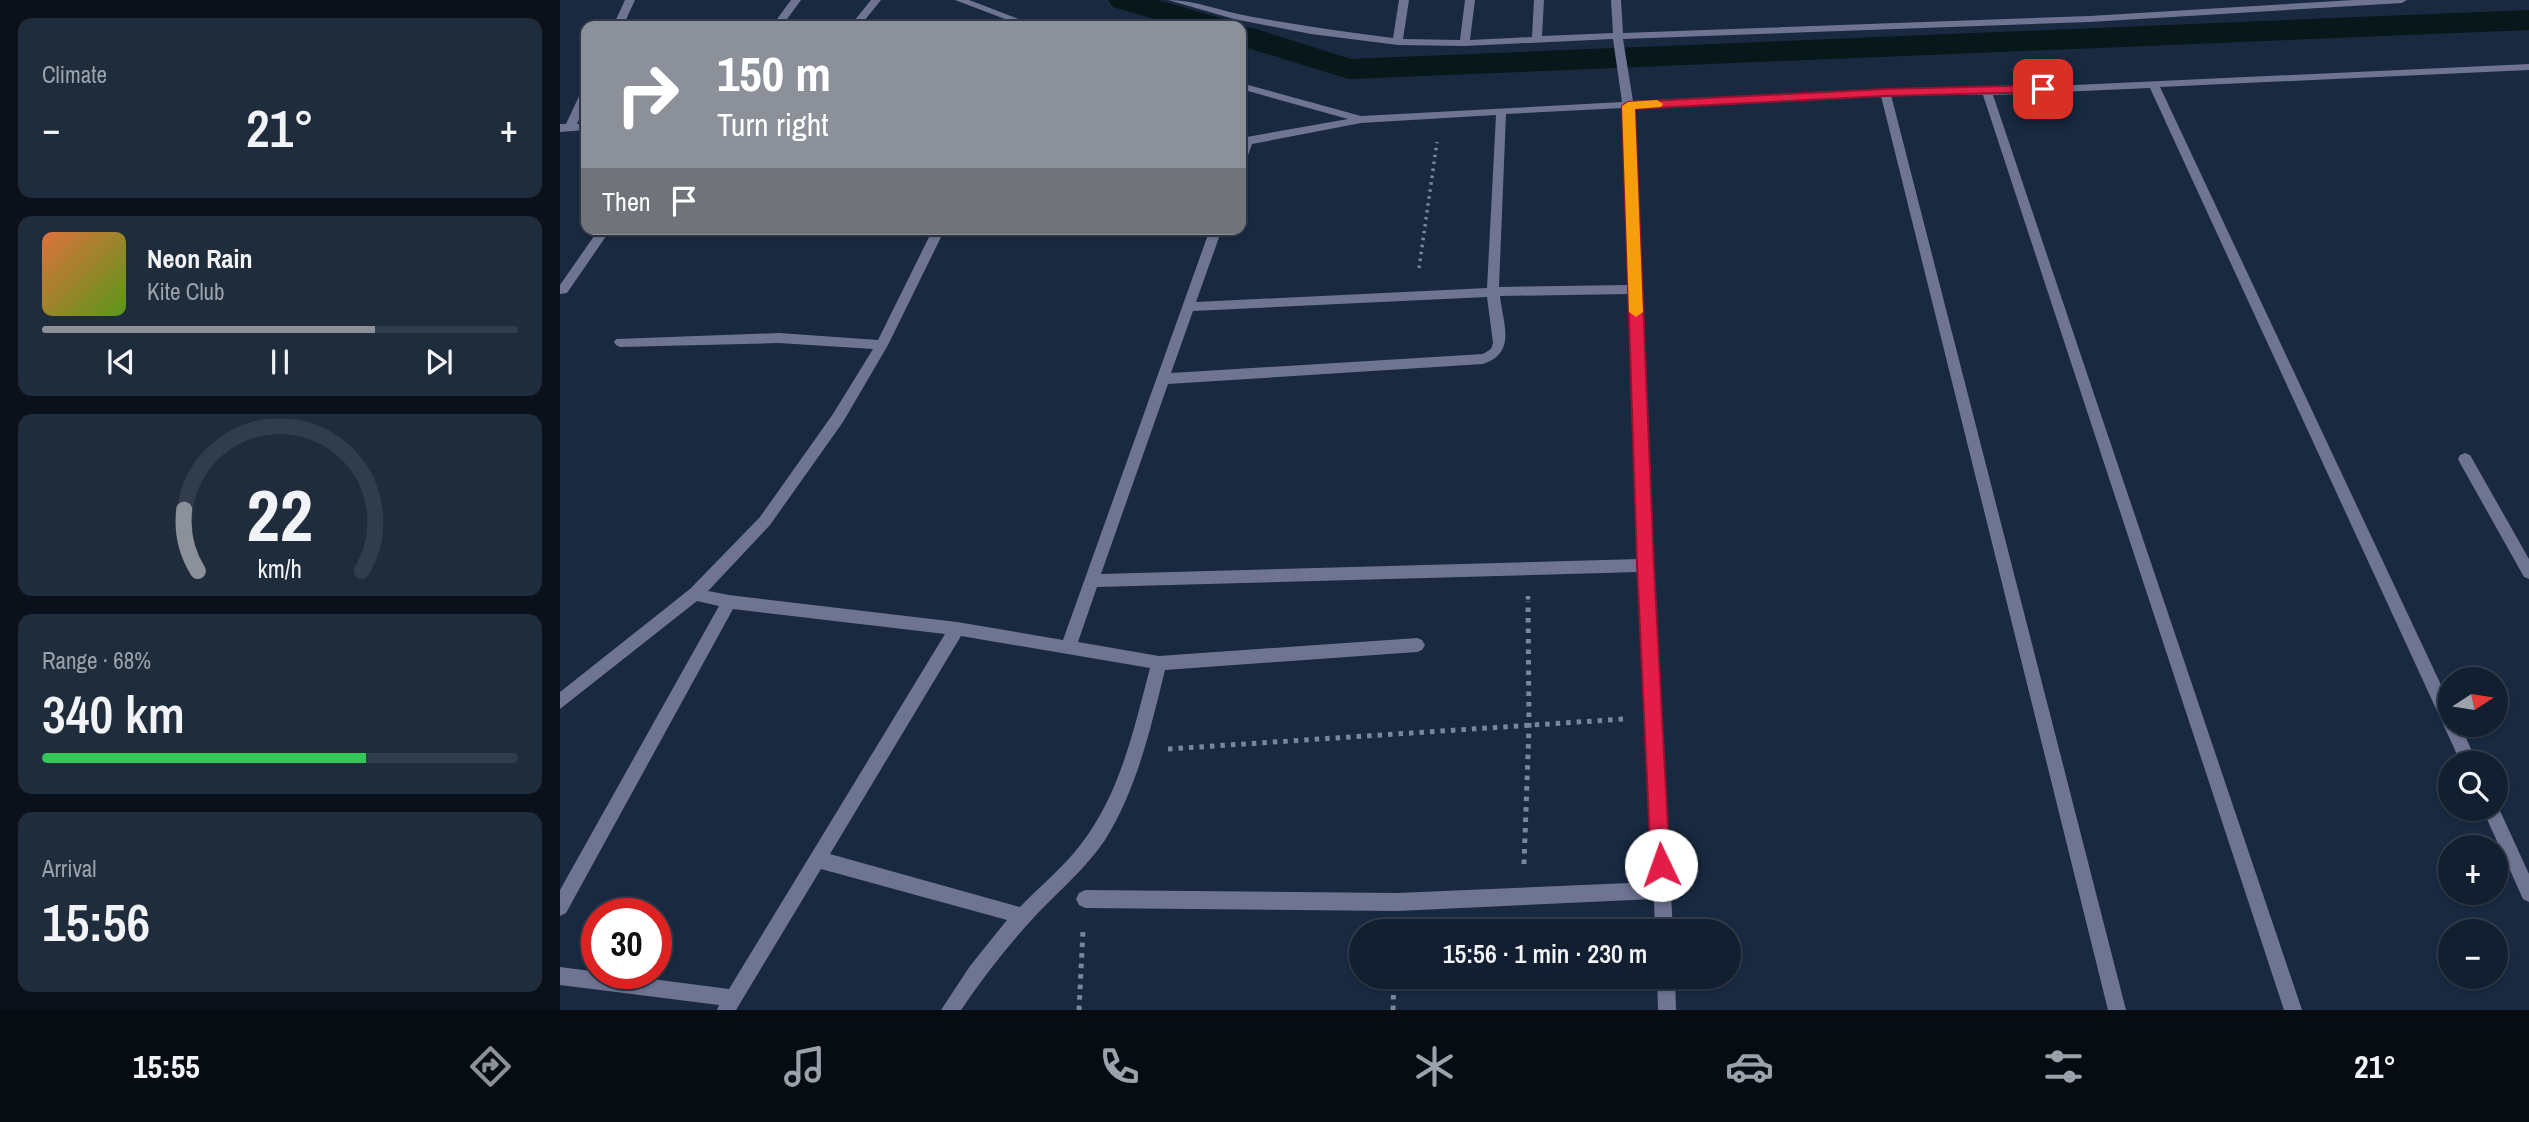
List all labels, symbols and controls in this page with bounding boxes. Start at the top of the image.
text: 150 m [717,40,831,106]
icon: right [602,49,693,140]
text: Climate [42,59,107,90]
pin [2013,59,2073,119]
icon: arrive [2024,70,2062,108]
text: 21° [246,93,314,163]
text: − [42,103,60,154]
text: + [500,103,518,154]
text: Turn right [717,103,829,146]
icon: arrive [665,182,703,220]
text: Then [602,184,651,219]
text: Neon Rain [147,241,252,276]
text: Kite Club [147,276,225,307]
icon: previous [102,343,140,381]
icon: pause [261,343,299,381]
icon: next [420,343,458,381]
text: 22 [247,466,313,564]
text: km/h [258,552,302,586]
text: Range · 68% [42,645,151,676]
north arrow [2438,667,2508,737]
map controls [2438,667,2508,989]
text: 340 km [42,679,185,749]
button: search [2438,751,2508,821]
position arrow [1624,828,1698,902]
button: + [2438,835,2508,905]
text: Arrival [42,853,97,884]
text: 15:56 [42,887,150,957]
speed limit sign: 30 [581,898,672,989]
button: − [2438,919,2508,989]
text: 15:56 · 1 min · 230 m [1443,936,1647,971]
icon: directions [466,1042,515,1091]
icon: music [780,1042,829,1091]
icon: phone [1095,1042,1144,1091]
icon: climate [1410,1042,1459,1091]
icon: car [1725,1042,1774,1091]
icon: filters [2039,1042,2088,1091]
text: 15:55 [133,1045,200,1088]
text: 21° [2354,1045,2396,1088]

